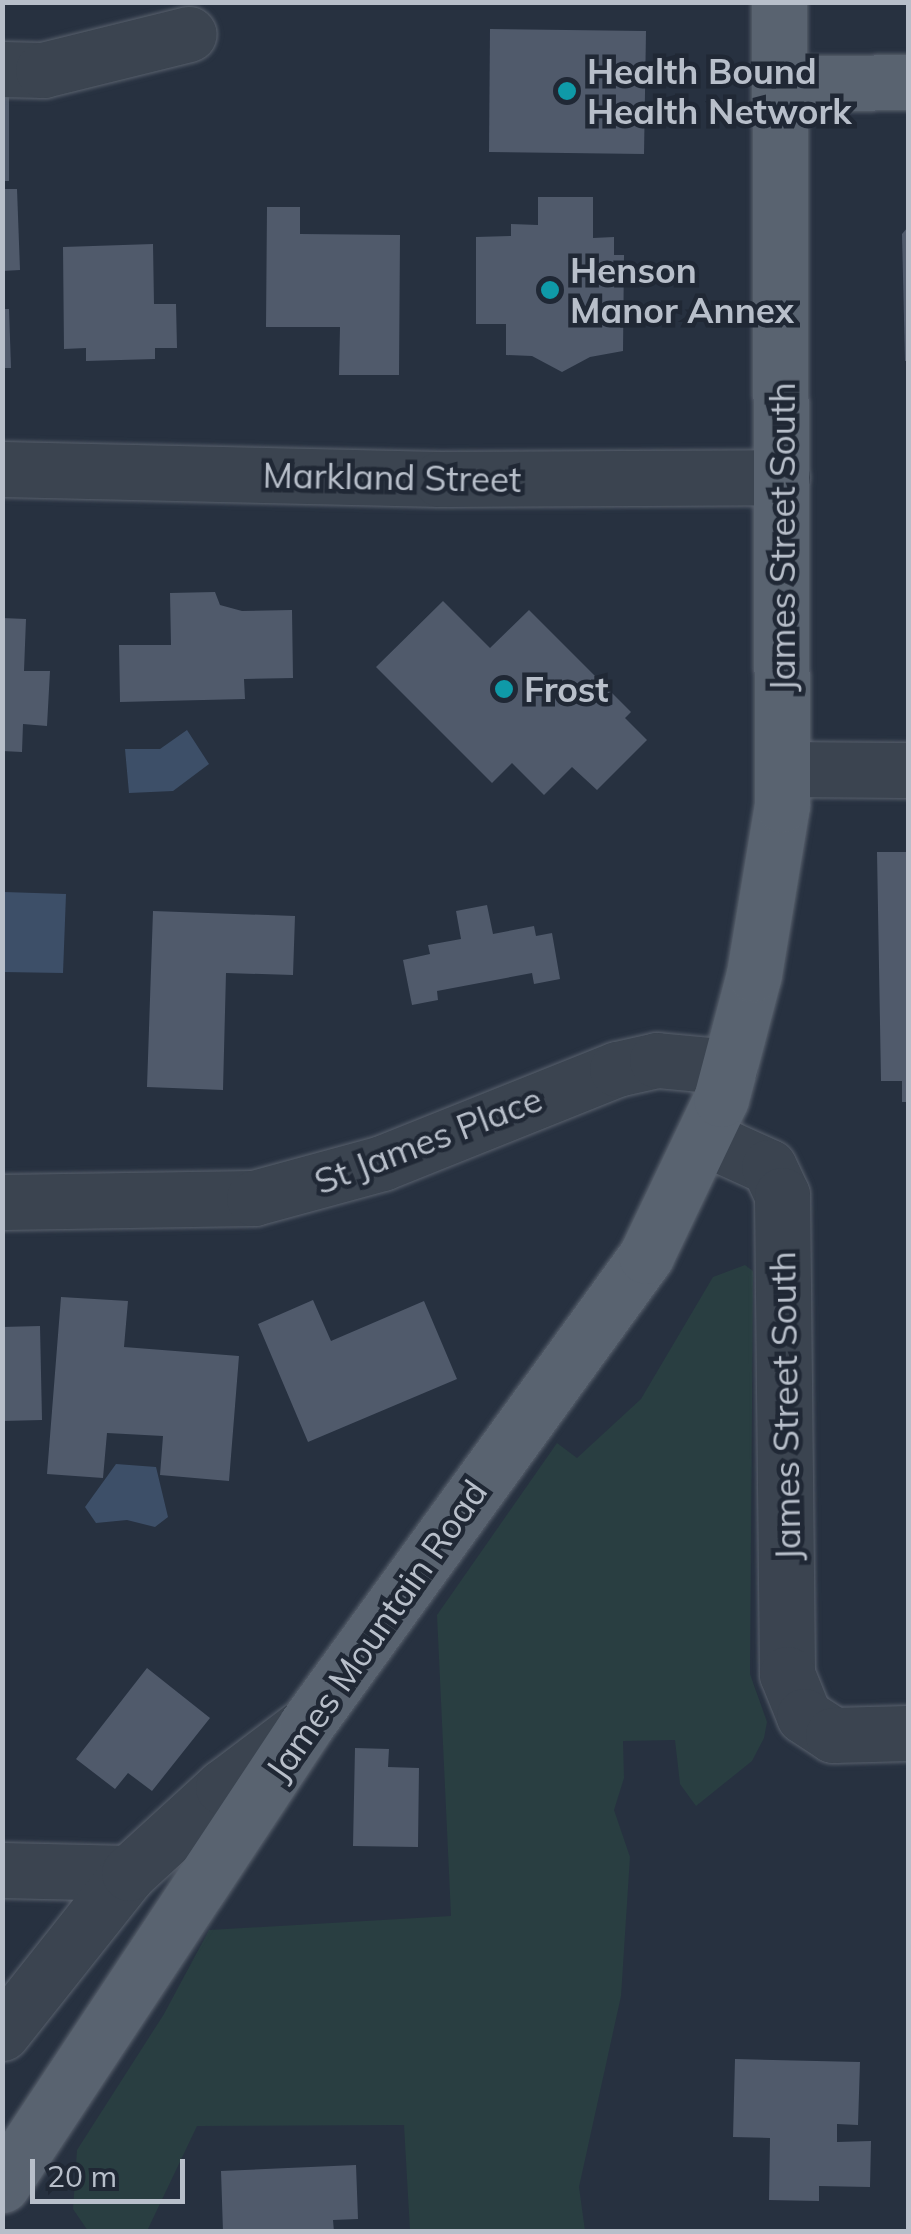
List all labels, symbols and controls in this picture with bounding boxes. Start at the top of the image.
place label: Health Bound Health Network [587,50,851,132]
marker: Health Bound Health Network [556,80,578,102]
place label: Henson Manor Annex [570,249,794,331]
marker: Henson Manor Annex [539,279,561,301]
street label: James Street South [761,382,803,692]
street label: Markland Street [262,454,522,500]
place label: Frost [524,668,608,710]
marker: Frost [493,678,515,700]
street label: St James Place [308,1077,548,1203]
street label: James Street South [761,1251,809,1561]
street label: James Mountain Road [257,1472,495,1788]
scale bar [35,2139,190,2201]
text: 20 m [47,2157,117,2195]

